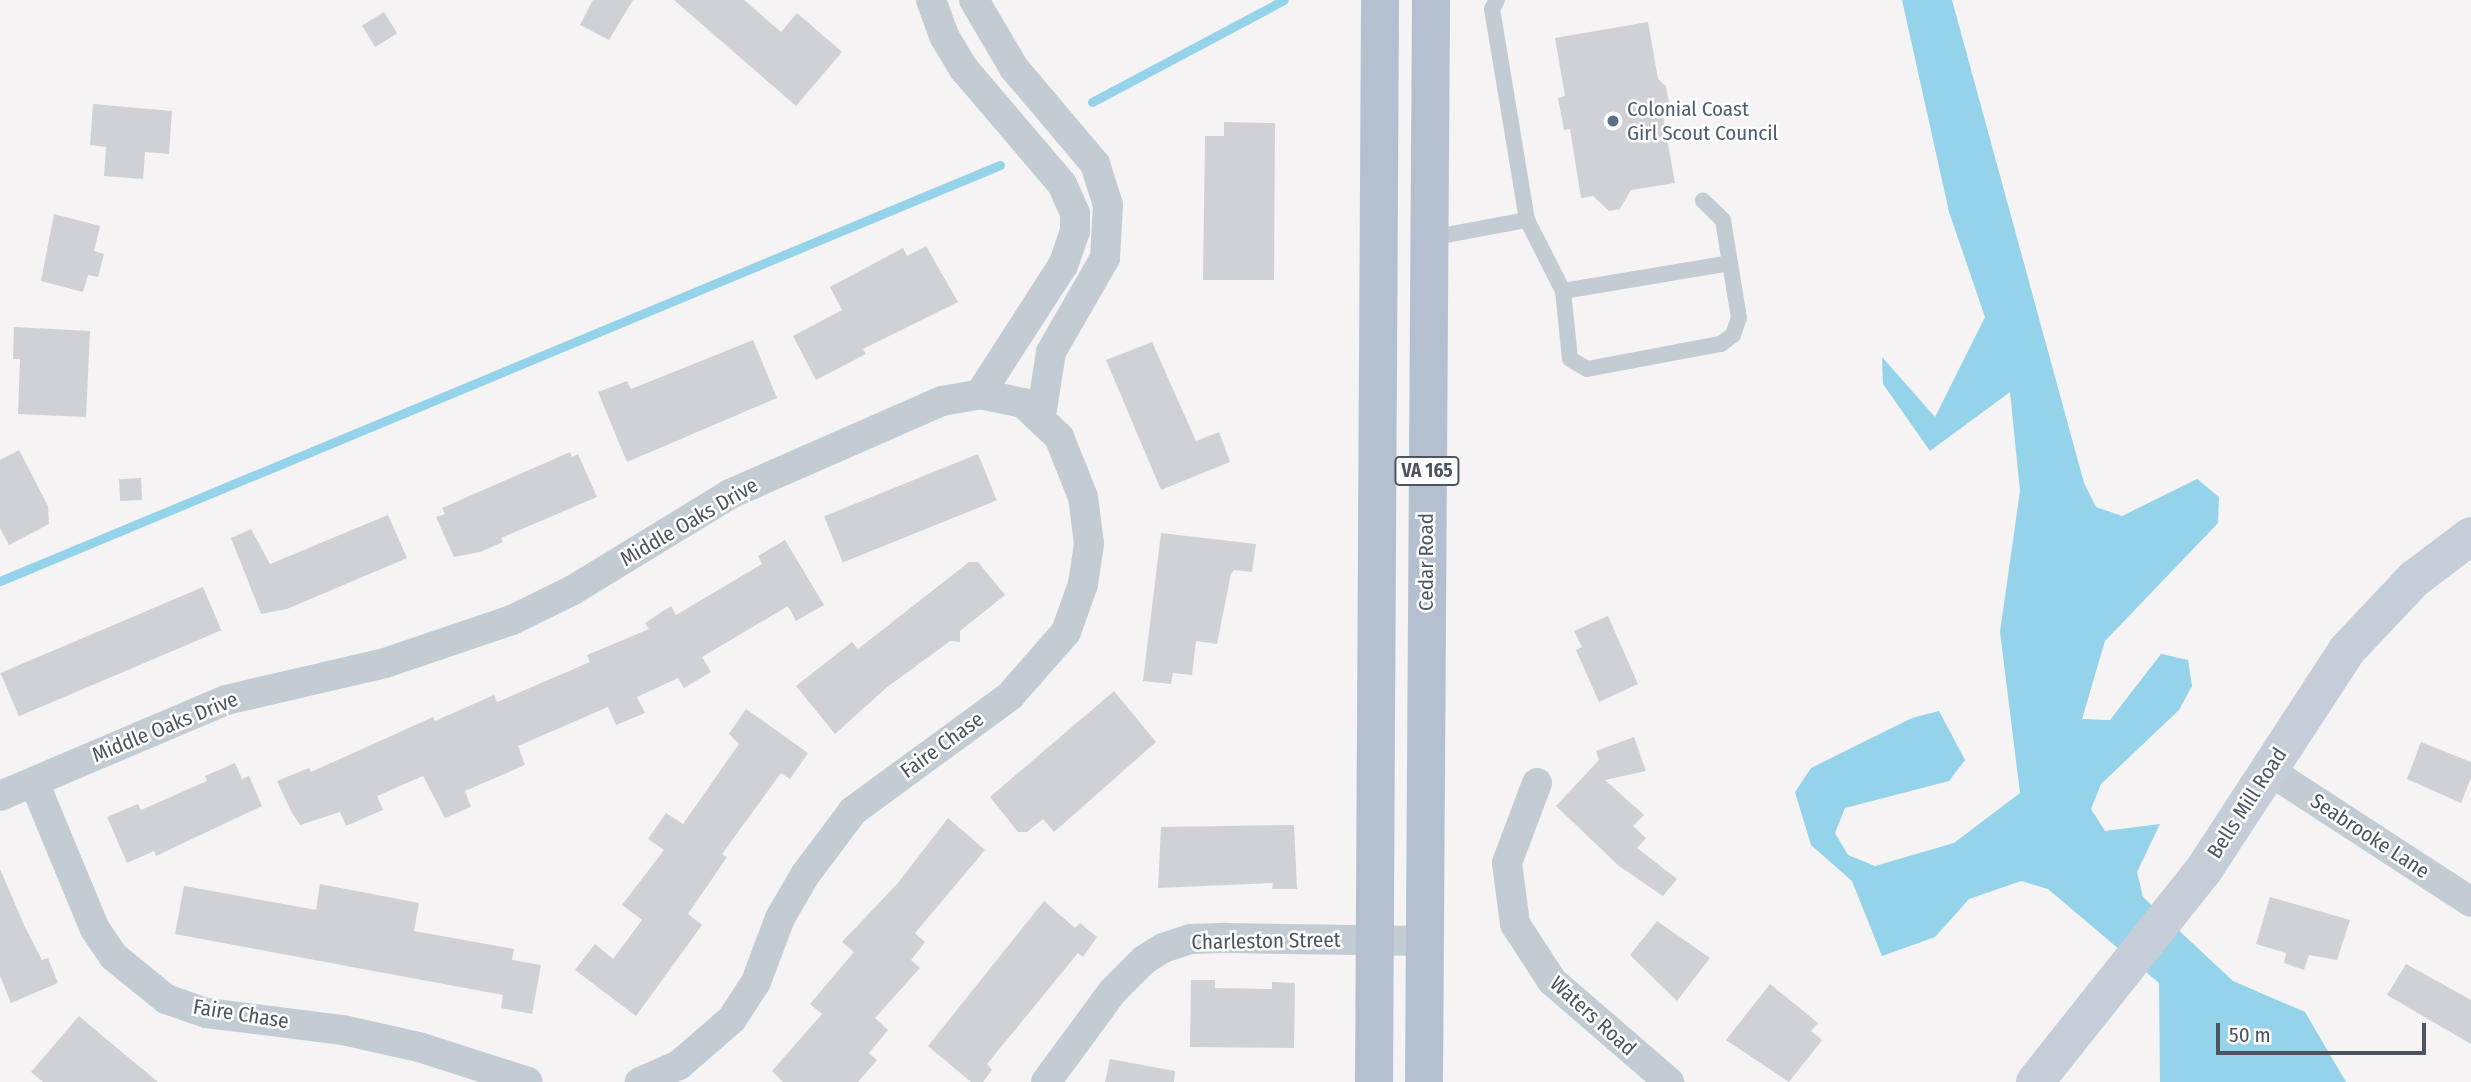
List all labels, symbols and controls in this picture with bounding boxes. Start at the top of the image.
place label: Colonial Coast Girl Scout Council [1627,96,1778,146]
marker: Colonial Coast Girl Scout Council [1605,113,1621,129]
road number: VA 165 [1394,456,1460,486]
street label: Middle Oaks Drive [616,472,762,572]
street label: Cedar Road [1413,513,1439,611]
street label: Middle Oaks Drive [89,686,241,768]
street label: Faire Chase [896,706,988,784]
street label: Bells Mill Road [2202,743,2292,863]
street label: Seabrooke Lane [2306,788,2434,884]
street label: Charleston Street [1191,927,1341,955]
street label: Waters Road [1545,971,1641,1061]
street label: Faire Chase [191,994,291,1034]
scale bar [2219,1009,2429,1052]
text: 50 m [2229,1022,2271,1048]

